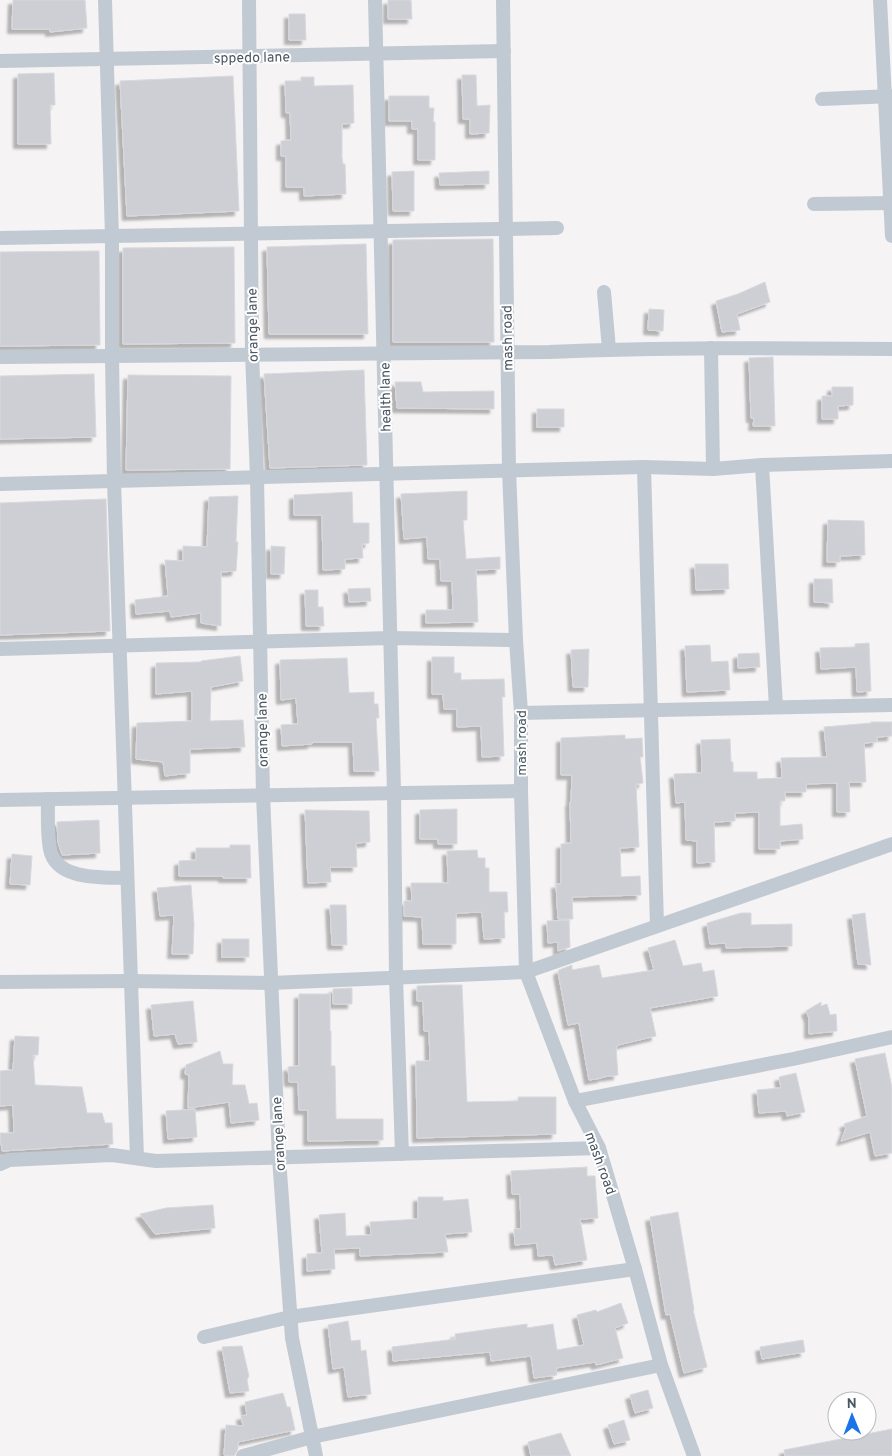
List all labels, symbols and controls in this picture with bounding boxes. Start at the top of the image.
street label: sppedo lane [214,49,290,68]
street label: orange lane [244,288,263,362]
street label: mash road [499,305,518,371]
street label: health lane [377,362,396,432]
street label: orange lane [254,693,273,767]
street label: mash road [514,710,531,776]
street label: orange lane [269,1097,290,1171]
street label: mash road [580,1130,619,1197]
north arrow [827,1391,877,1441]
text: N [847,1396,857,1413]

